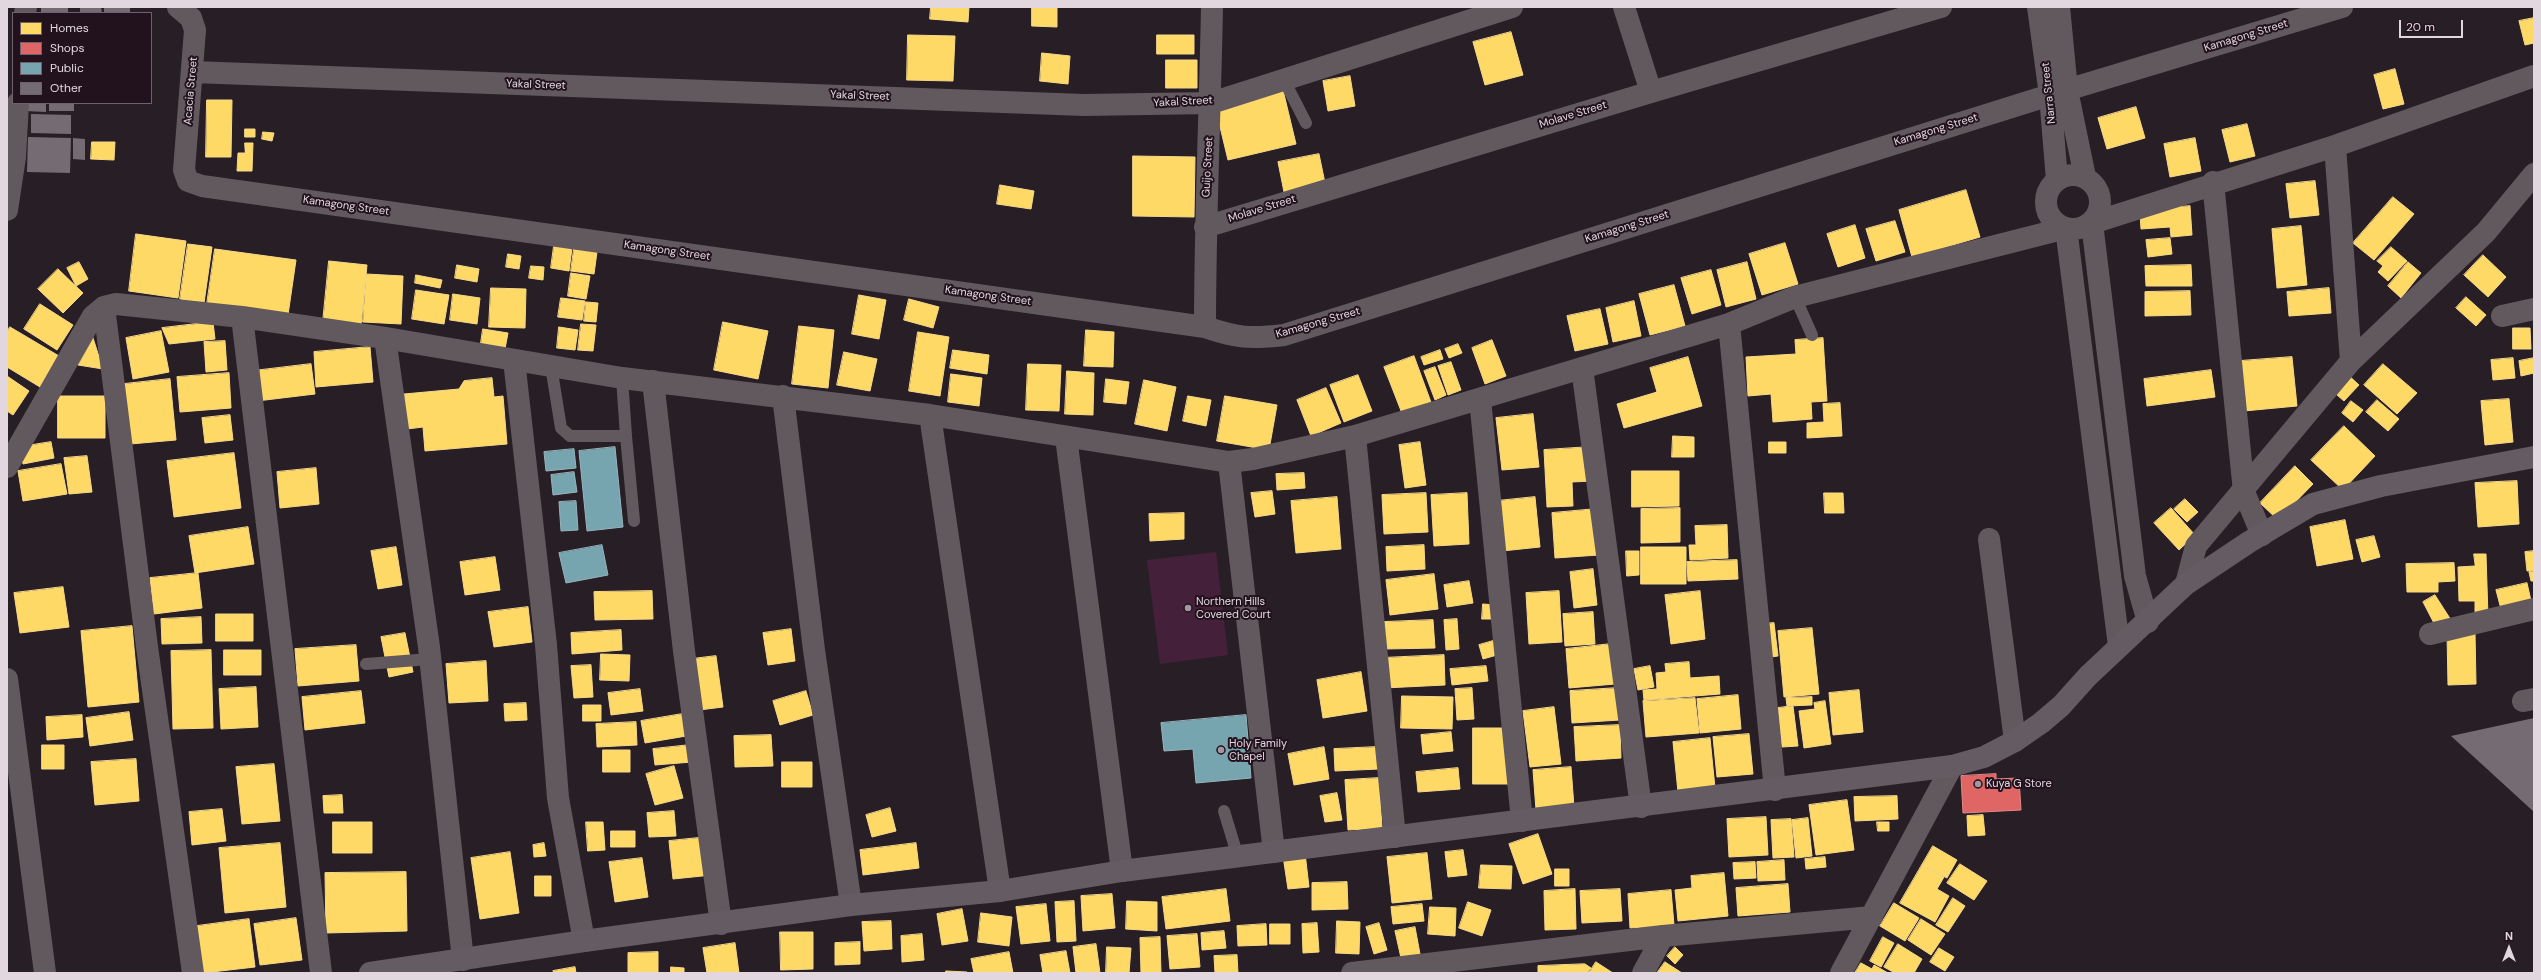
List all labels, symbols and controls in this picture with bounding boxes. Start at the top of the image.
legend [12,12,152,104]
scale bar [2401,12,2465,38]
street label: Kamagong Street [2202,17,2290,55]
text: 20 m [2406,19,2435,35]
text: Homes [50,20,89,36]
text: Shops [50,40,85,56]
street label: Acacia Street [181,56,201,126]
text: Public [50,60,84,76]
street label: Narra Street [2039,62,2059,124]
street label: Yakal Street [506,77,566,93]
text: Other [50,80,82,96]
street label: Yakal Street [830,88,890,104]
street label: Yakal Street [1153,94,1213,110]
street label: Molave Street [1538,98,1608,132]
street label: Kamagong Street [1892,111,1980,149]
street label: Guijo Street [1200,136,1216,198]
street label: Molave Street [1227,192,1297,226]
street label: Kamagong Street [302,193,390,219]
street label: Kamagong Street [1583,208,1671,246]
street label: Kamagong Street [623,238,711,264]
street label: Kamagong Street [944,283,1032,309]
street label: Kamagong Street [1274,305,1362,341]
place label: Northern Hills Covered Court [1196,595,1271,621]
marker: Northern Hills Covered Court [1183,603,1193,613]
place label: Holy Family Chapel [1229,737,1287,763]
marker: Holy Family Chapel [1216,745,1226,755]
place label: Kuya G Store [1986,777,2052,791]
marker: Kuya G Store [1973,779,1983,789]
north arrow [2489,928,2529,968]
text: N [2505,929,2513,943]

